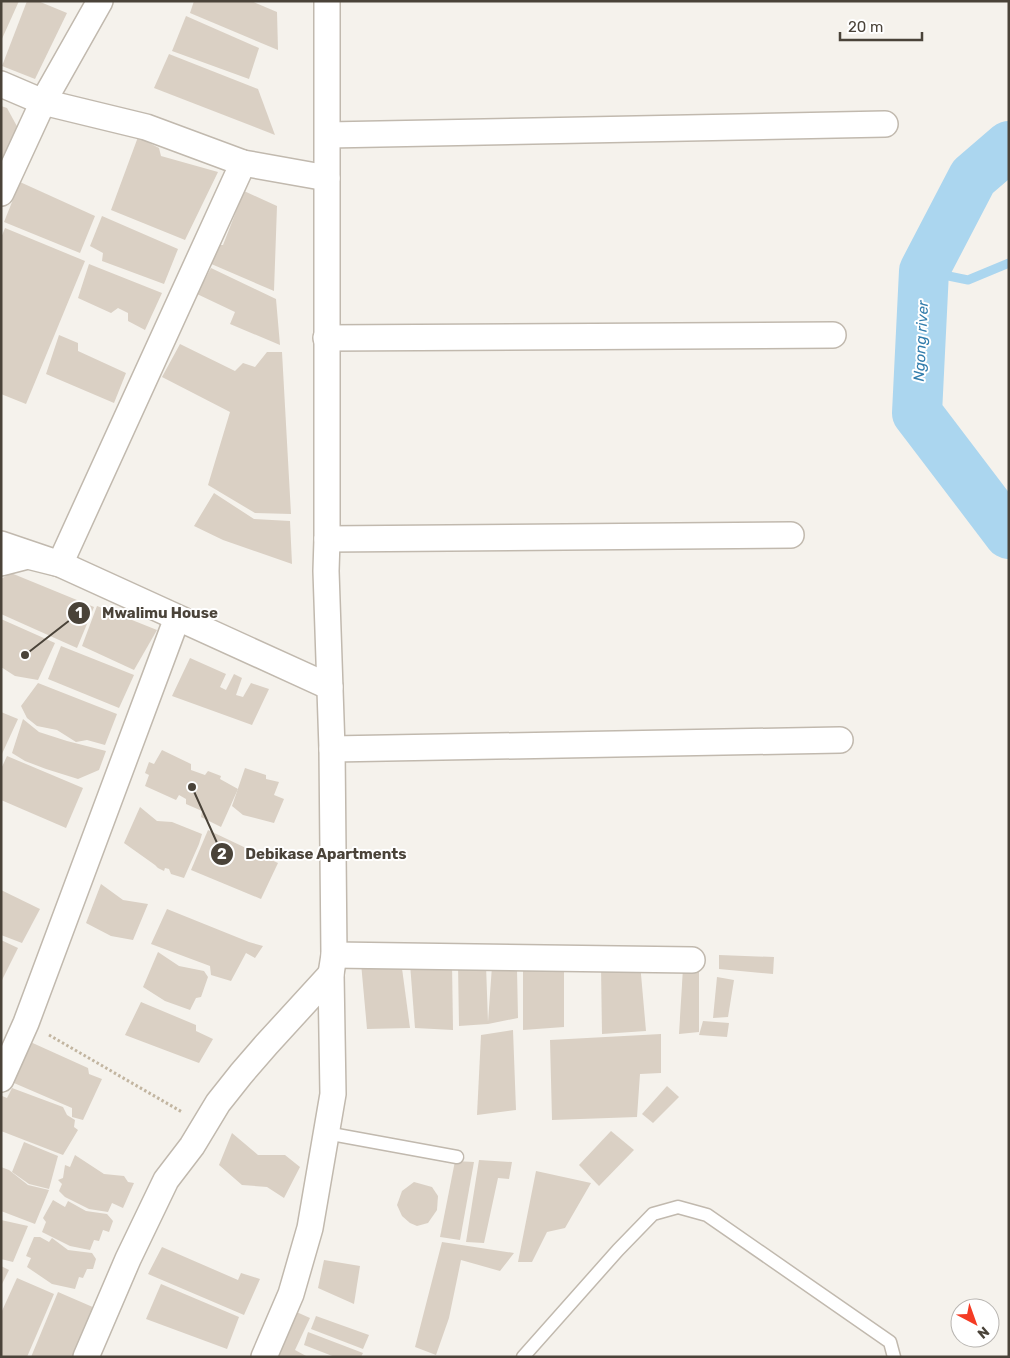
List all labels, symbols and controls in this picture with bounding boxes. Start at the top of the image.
scale bar [840,10,922,42]
text: 20 m [848,18,883,36]
water label: Ngong river [910,299,932,382]
callout: Mwalimu House [67,598,228,628]
text: 1 [75,604,83,622]
text: Mwalimu House [102,604,218,622]
callout: Debikase Apartments [210,839,417,869]
text: 2 [217,845,227,863]
text: Debikase Apartments [245,845,407,863]
north arrow [950,1298,1000,1348]
text: N [974,1323,993,1342]

